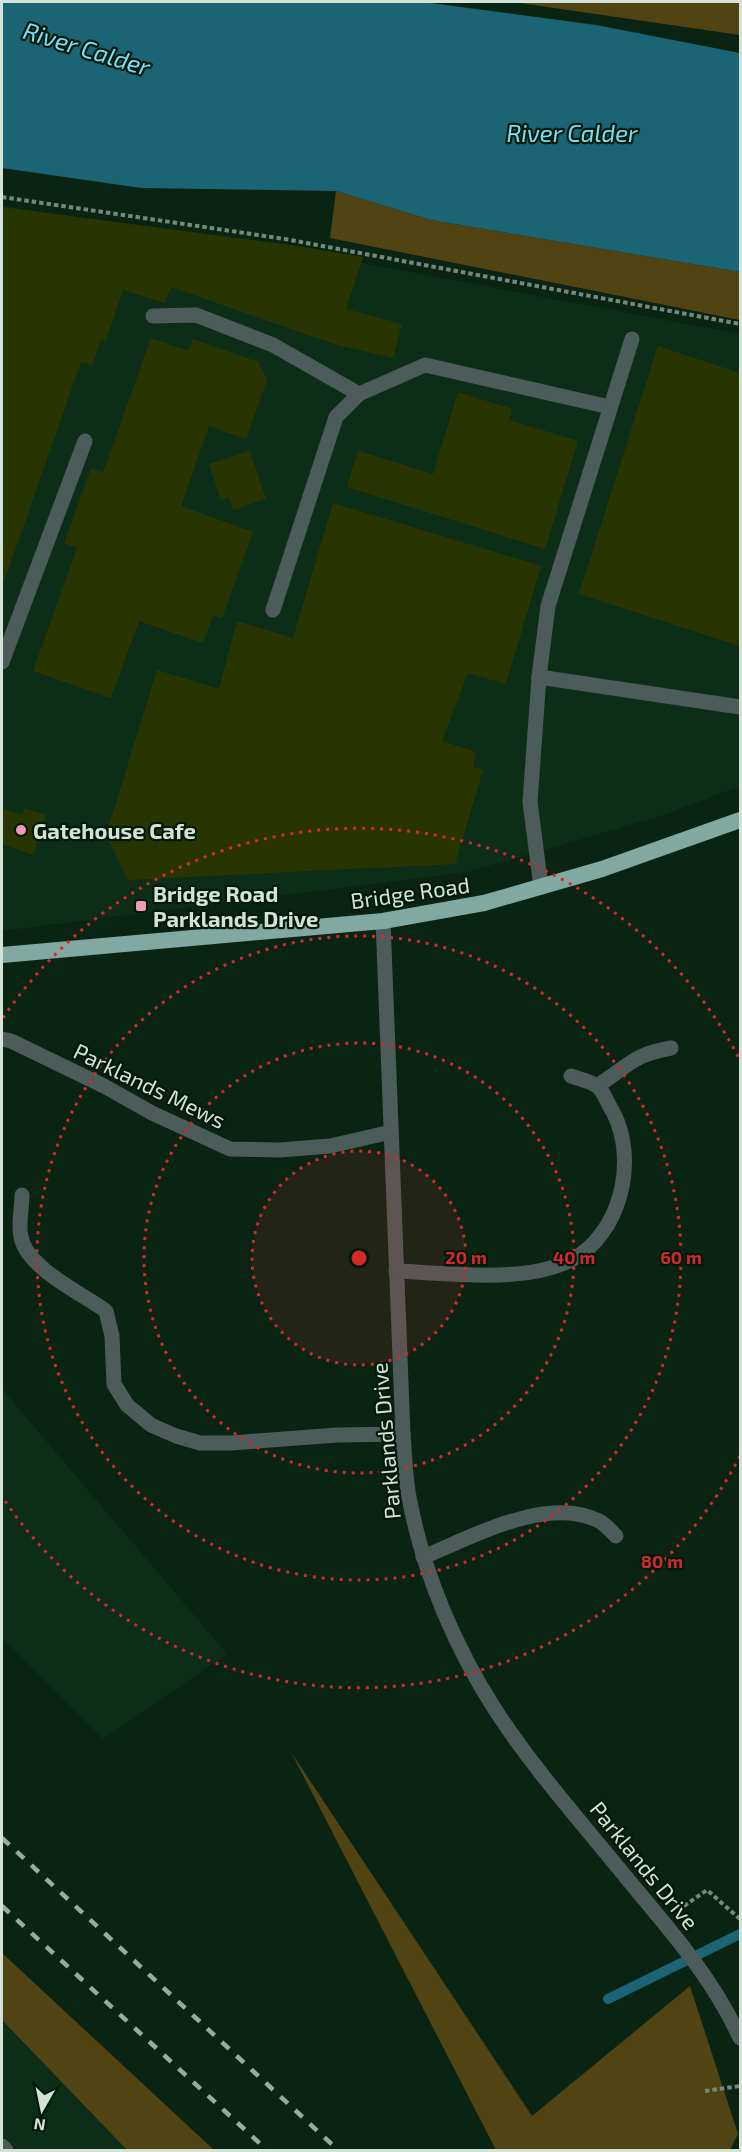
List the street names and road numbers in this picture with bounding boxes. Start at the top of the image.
street label: Bridge Road [349,871,471,913]
street label: Parklands Mews [70,1037,230,1133]
street label: Parklands Drive [365,1362,405,1520]
street label: Parklands Drive [585,1796,705,1934]

